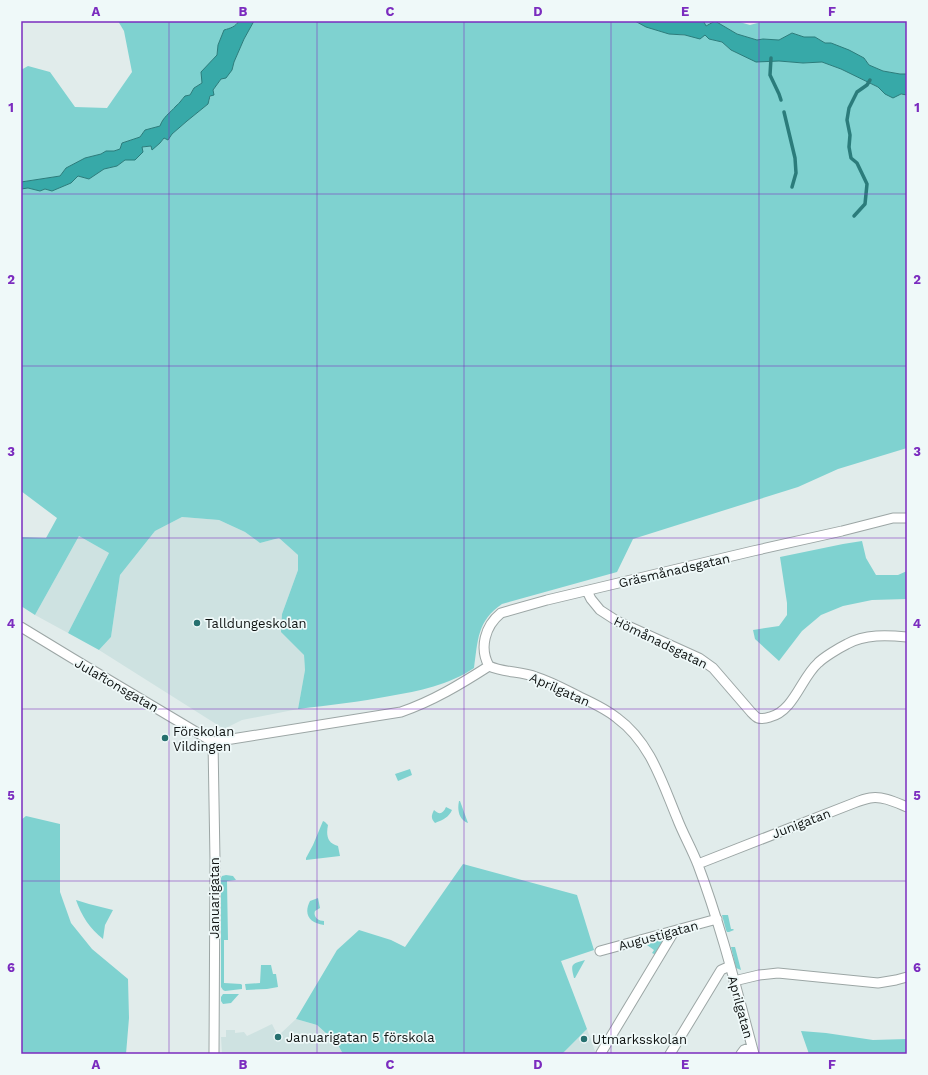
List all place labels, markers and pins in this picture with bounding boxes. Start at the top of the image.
place label: Talldungeskolan [205,616,307,631]
marker: Talldungeskolan [192,618,202,628]
place label: Förskolan Vildingen [173,724,234,754]
marker: Förskolan Vildingen [160,733,170,743]
place label: Januarigatan 5 förskola [286,1030,435,1045]
marker: Januarigatan 5 förskola [273,1032,283,1042]
place label: Utmarksskolan [592,1032,687,1047]
marker: Utmarksskolan [579,1034,589,1044]

